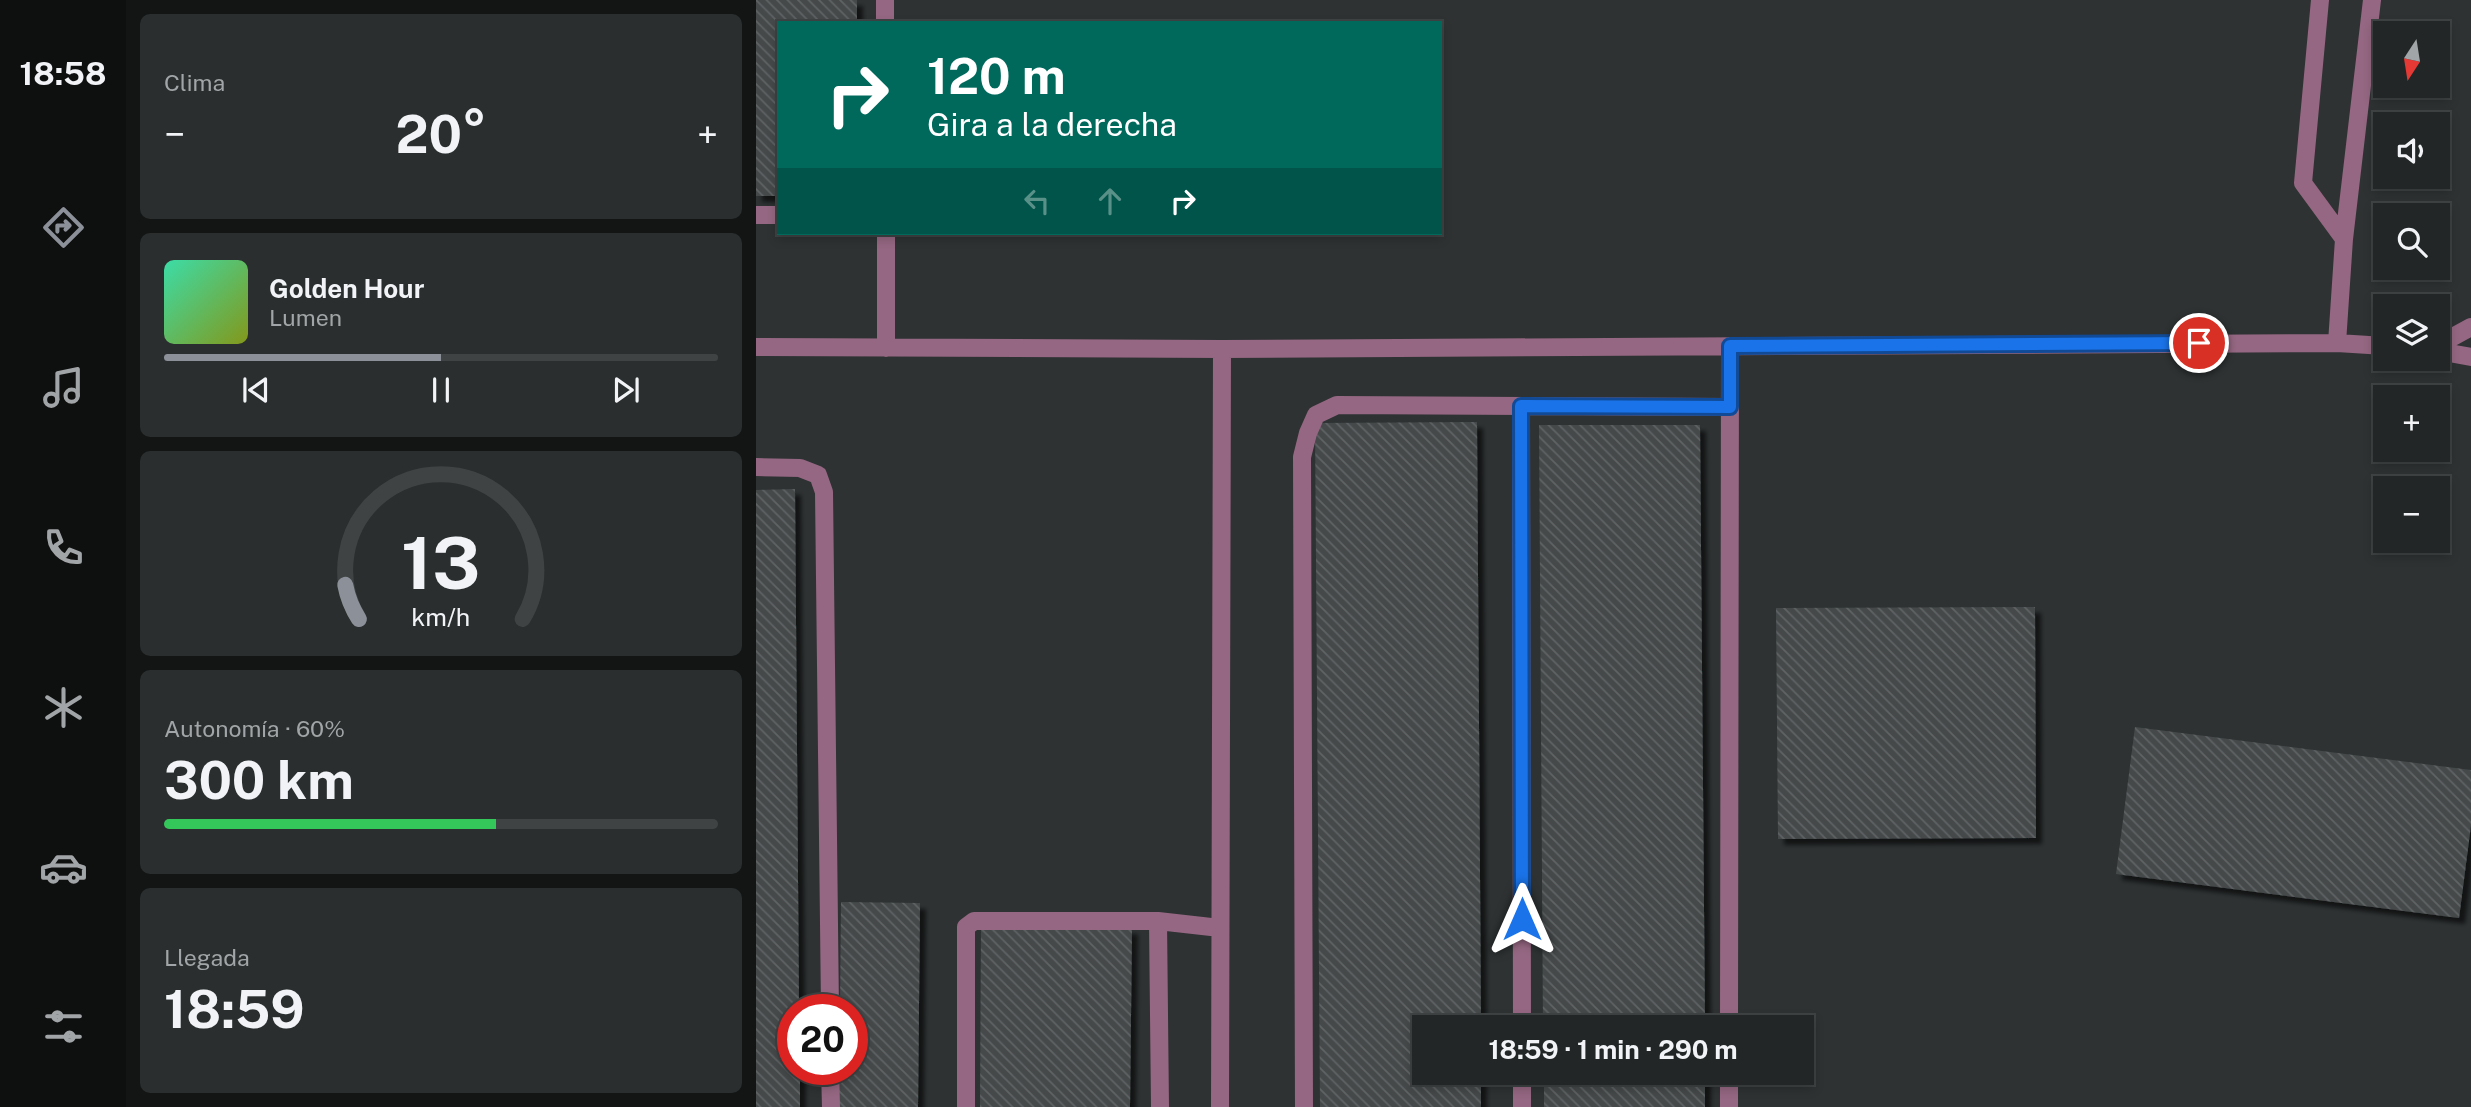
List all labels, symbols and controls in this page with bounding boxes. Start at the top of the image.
north arrow [2373,21,2450,98]
map controls [2373,21,2450,553]
text: 120 m [927,47,1066,105]
icon: right [812,49,903,140]
text: 18:58 [20,55,106,92]
text: Clima [164,69,225,96]
text: 20° [395,104,487,165]
text: Gira a la derecha [927,106,1177,143]
text: − [164,112,185,157]
text: + [697,112,718,157]
button: sound [2373,112,2450,189]
icon: left [1018,182,1056,220]
icon: ahead [1091,182,1129,220]
icon: right [1164,182,1202,220]
icon: directions [39,203,88,252]
button: search [2373,203,2450,280]
text: Golden Hour [269,273,424,304]
button: layers [2373,294,2450,371]
text: Lumen [269,304,342,331]
pin [2169,313,2229,373]
icon: arrive [2180,324,2218,362]
icon: music [39,363,88,412]
icon: previous [237,371,275,409]
icon: pause [422,371,460,409]
icon: next [607,371,645,409]
button: + [2373,385,2450,462]
button: − [2373,476,2450,553]
text: 13 [401,521,481,606]
icon: phone [39,523,88,572]
text: km/h [412,602,470,632]
icon: climate [39,683,88,732]
text: Autonomía · 60% [164,715,345,742]
text: 300 km [164,750,354,811]
icon: car [39,843,88,892]
position arrow [1485,882,1559,956]
text: Llegada [164,944,250,971]
text: 18:59 [164,979,305,1040]
speed limit sign: 20 [777,994,868,1085]
icon: filters [39,1002,88,1051]
text: 18:59 · 1 min · 290 m [1488,1034,1738,1065]

